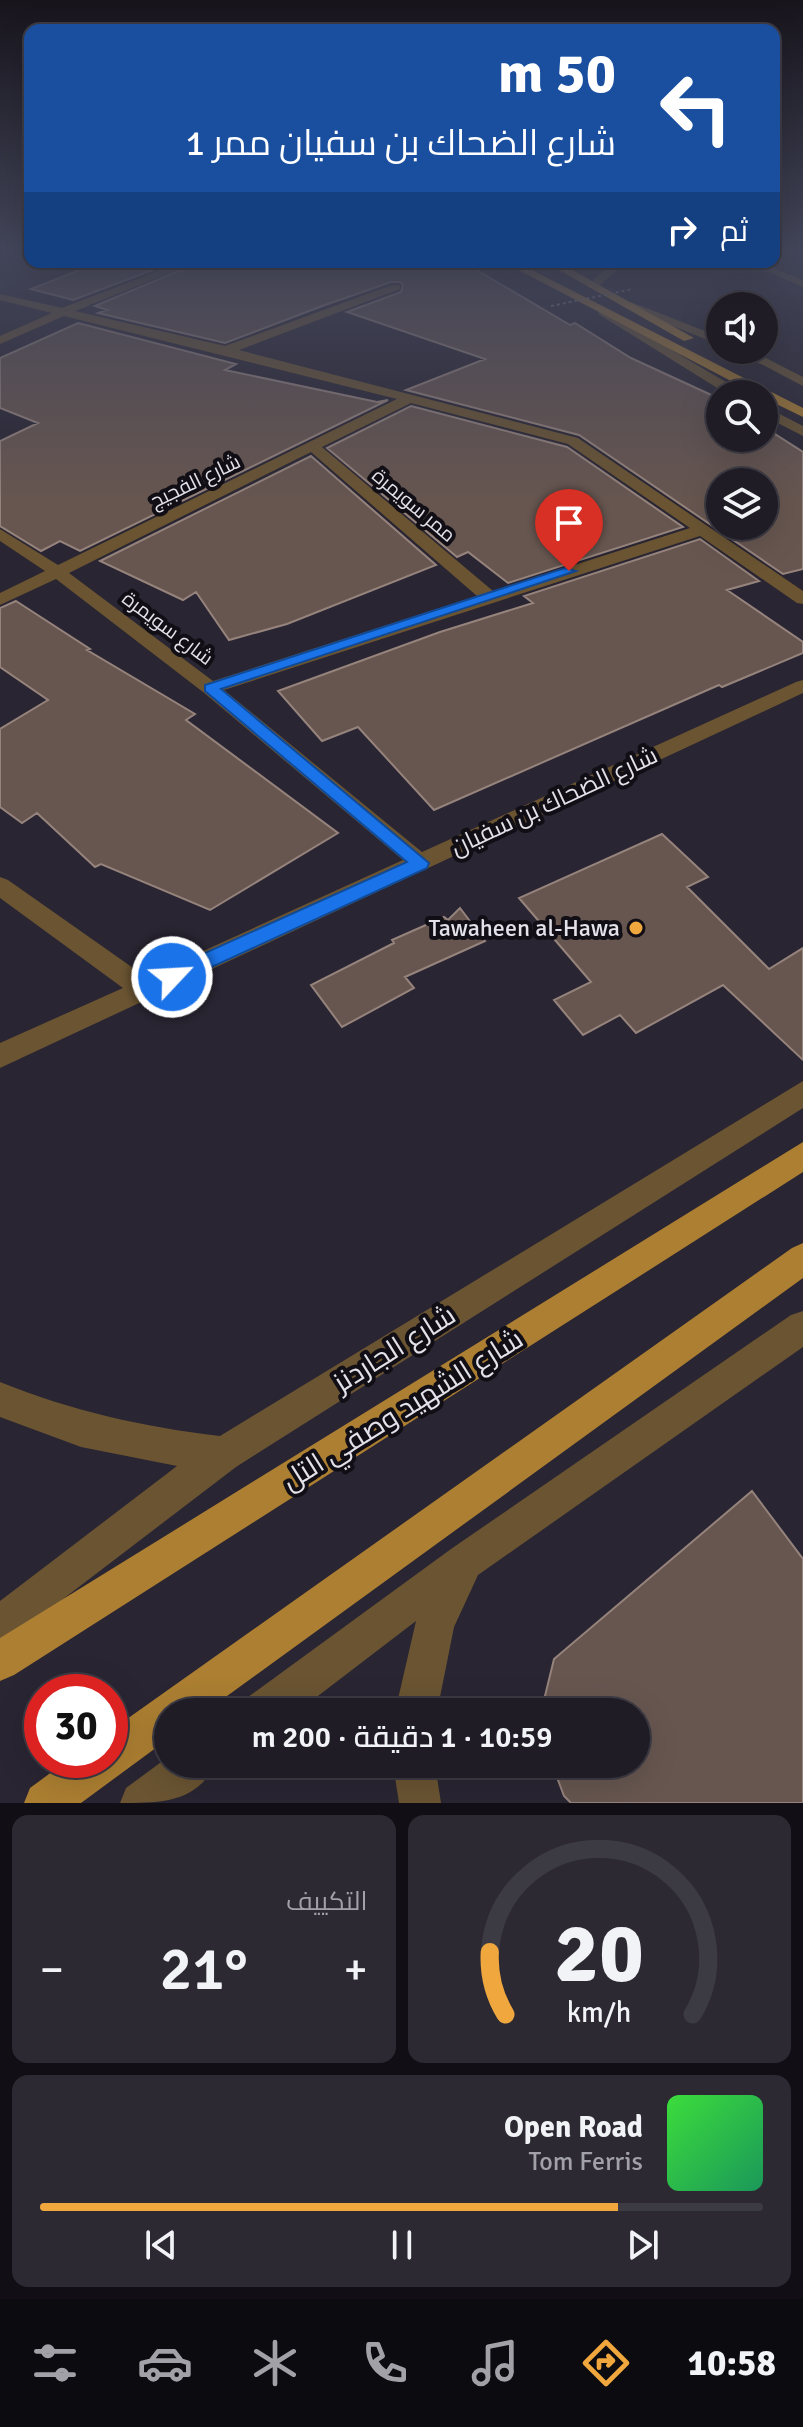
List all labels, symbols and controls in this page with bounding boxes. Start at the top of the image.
text: 50 m [498,39,616,108]
icon: left [644,56,748,160]
text: شارع الضحاك بن سفيان ممر 1 [185,121,616,166]
icon: right [660,208,704,252]
text: ثم [720,213,748,250]
map controls [706,292,778,540]
button: sound [706,292,778,364]
button: search [706,380,778,452]
street label: شارع الفجيج [146,449,245,515]
street label: ممر سويمرة [367,463,461,548]
button: layers [706,468,778,540]
pin [535,489,603,571]
icon: arrive [547,501,591,545]
street label: شارع سويمرة [117,586,218,672]
street label: شارع الضحاك بن سفيان [446,740,663,863]
place label: Tawaheen al-Hawa [429,913,620,943]
marker: Tawaheen al-Hawa [627,919,645,937]
position arrow [130,935,214,1019]
street label: شارع الجاردنز [326,1298,462,1402]
street label: شارع الشهيد وصفي التل [276,1322,531,1501]
speed limit sign: 30 [24,1674,128,1778]
text: 10:59 · 1 دقيقة · 200 m [252,1719,552,1756]
text: التكييف [286,1886,368,1918]
text: 20 [554,1903,644,2005]
text: 21° [160,1933,248,2007]
text: − [40,1943,64,1997]
text: + [344,1943,368,1997]
text: km/h [567,1995,632,2030]
text: Open Road [504,2109,643,2146]
text: Tom Ferris [529,2146,643,2178]
icon: previous [139,2223,183,2267]
icon: pause [380,2223,424,2267]
icon: next [621,2223,665,2267]
icon: filters [27,2335,83,2391]
icon: car [137,2335,193,2391]
icon: climate [247,2335,303,2391]
icon: phone [357,2335,413,2391]
icon: music [467,2335,523,2391]
icon: directions [578,2335,634,2391]
text: 10:58 [688,2341,776,2386]

